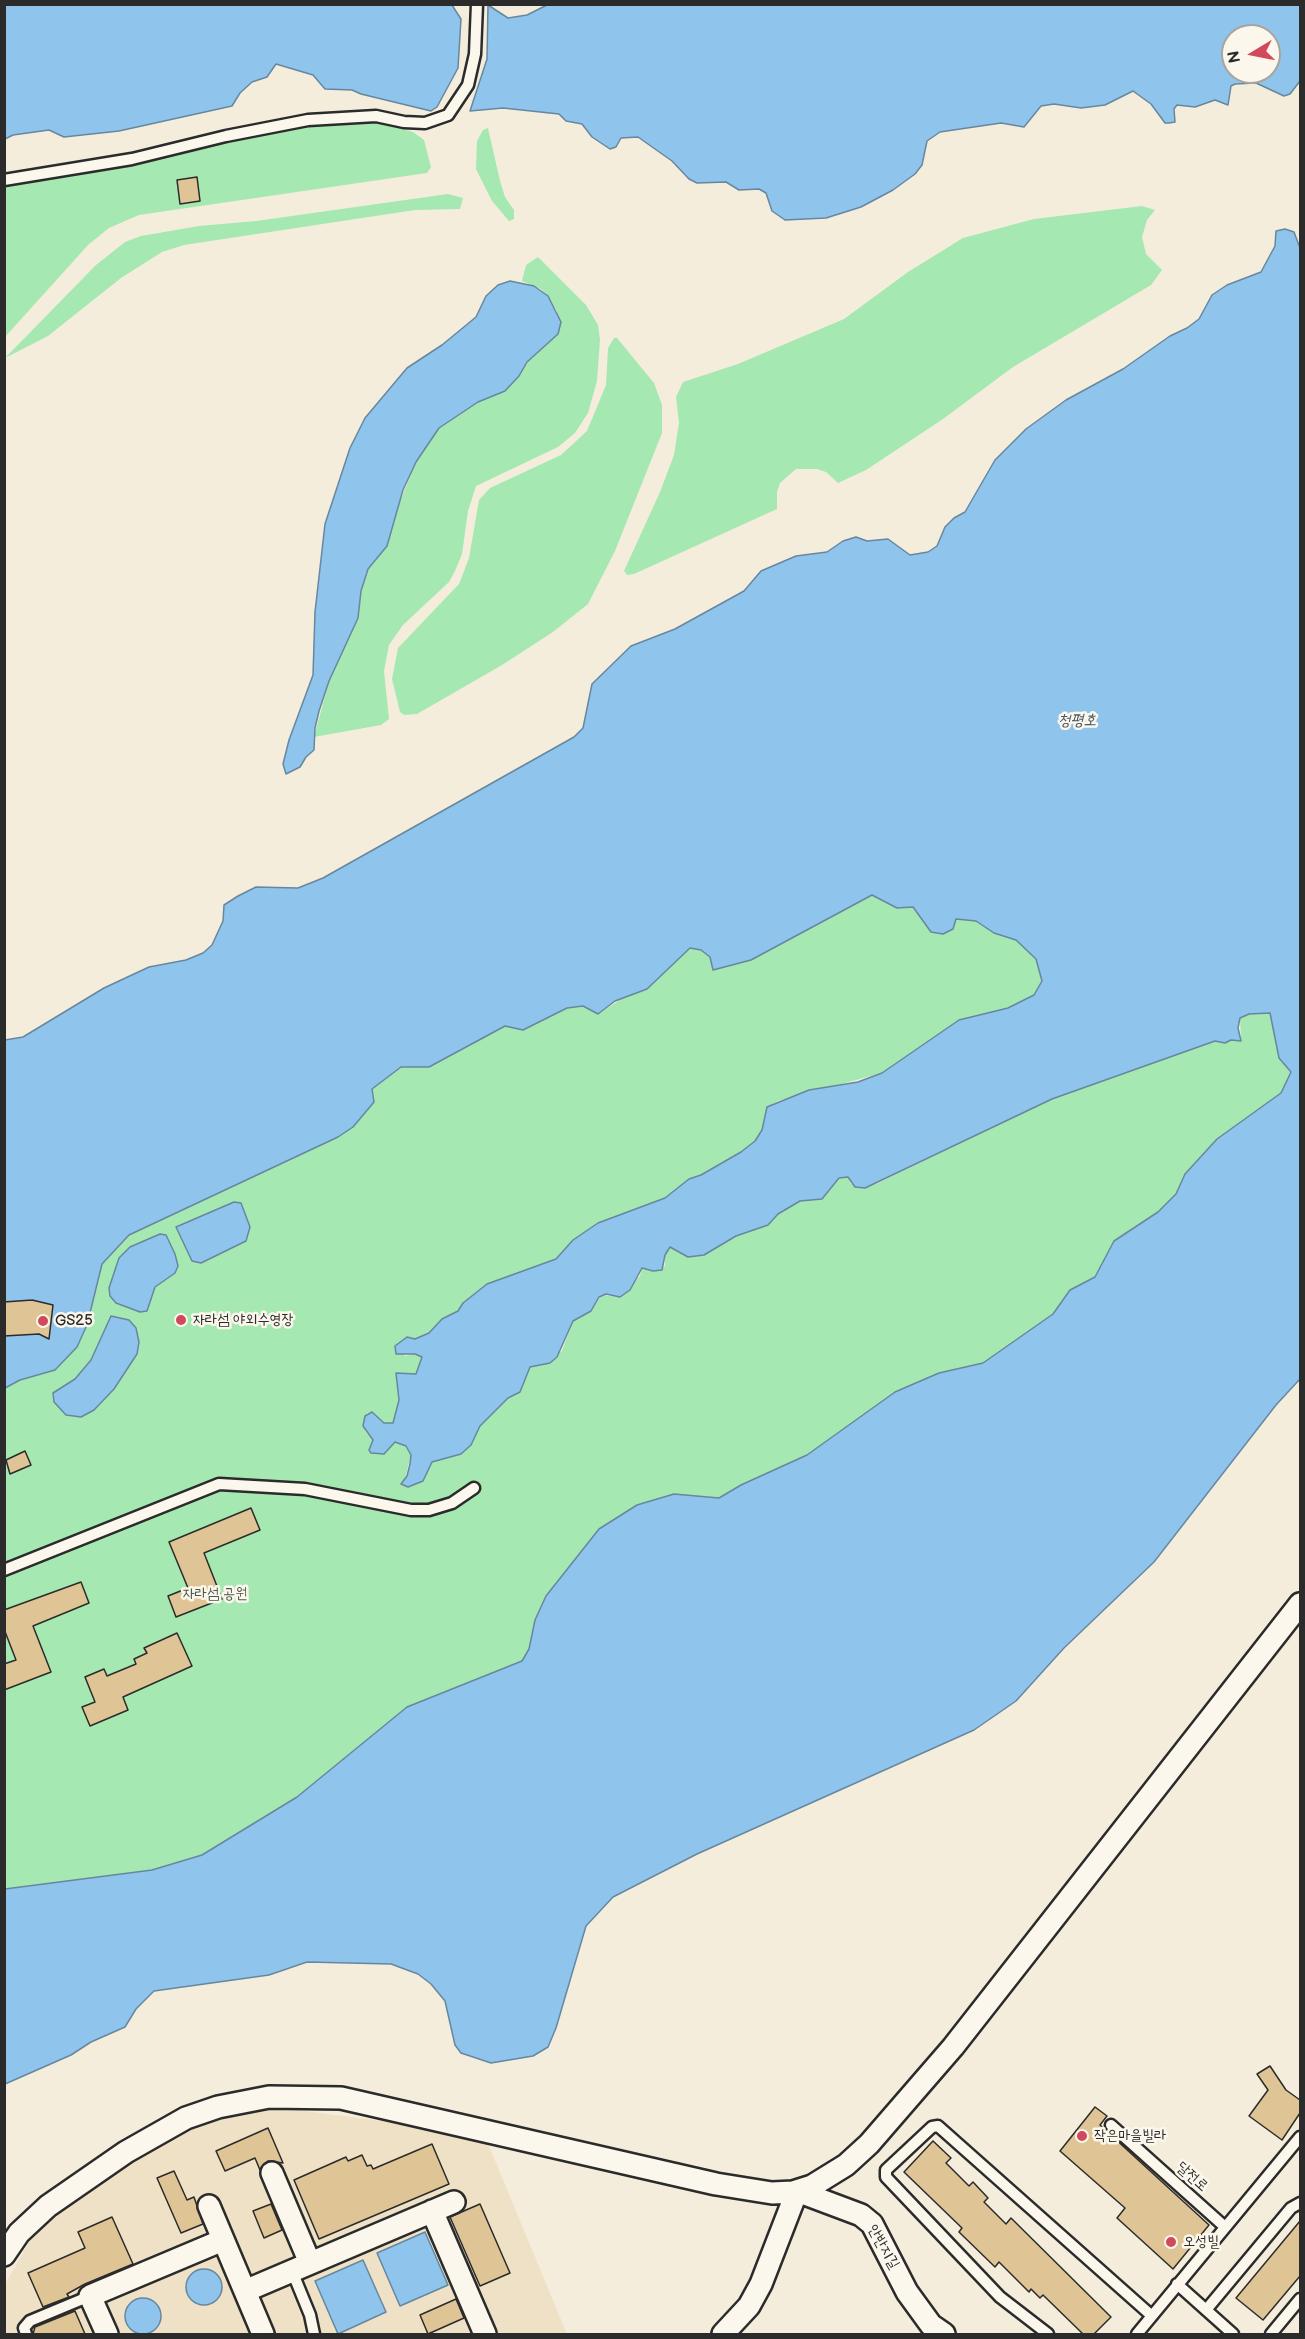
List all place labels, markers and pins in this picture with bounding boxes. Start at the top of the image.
place label: 자라섬 야외수영장 [193,1311,294,1329]
place label: GS25 [55,1312,93,1330]
marker: 자라섬 야외수영장 [174,1313,188,1327]
marker: GS25 [36,1314,50,1328]
place label: 작은마을빌라 [1094,2127,1166,2145]
marker: 작은마을빌라 [1075,2129,1089,2143]
place label: 오성빌 [1183,2233,1219,2251]
marker: 오성빌 [1164,2235,1178,2249]

